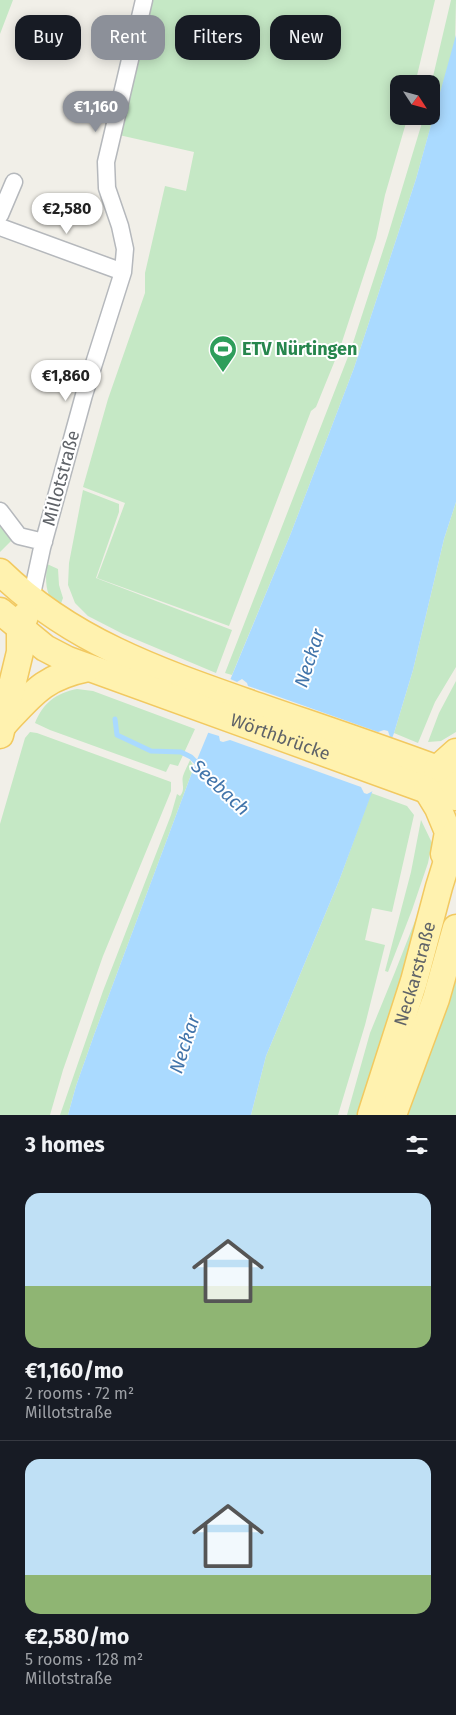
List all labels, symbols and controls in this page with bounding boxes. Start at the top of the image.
chip: Buy [15,15,81,60]
chip: Rent [91,15,165,60]
chip: Filters [175,15,260,60]
chip: New [270,15,341,60]
north arrow [390,75,440,125]
map controls [390,75,440,125]
pin: €1,160 [55,90,137,133]
text: €1,160 [74,97,118,116]
pin: €2,580 [26,192,108,235]
text: €2,580 [43,199,91,218]
sports icon: ETV Nürtingen [208,334,238,373]
place label: ETV Nürtingen [242,338,357,360]
pin: €1,860 [25,360,107,402]
text: €1,860 [42,366,90,385]
street label: Millotstraße [38,428,84,528]
water label: Neckar [289,625,330,690]
street label: Wörthbrücke [227,709,333,765]
water label: Seebach [186,754,255,820]
street label: Neckarstraße [389,919,440,1029]
water label: Neckar [164,1011,205,1076]
icon: filters [403,1131,431,1159]
text: 3 homes [25,1132,105,1158]
icon: home [183,1226,273,1316]
text: €1,160/mo [25,1358,124,1384]
text: 2 rooms · 72 m² [25,1384,134,1403]
text: Millotstraße [25,1403,112,1422]
icon: home [183,1491,273,1581]
text: €2,580/mo [25,1624,129,1650]
text: 5 rooms · 128 m² [25,1650,143,1669]
text: Millotstraße [25,1669,112,1688]

